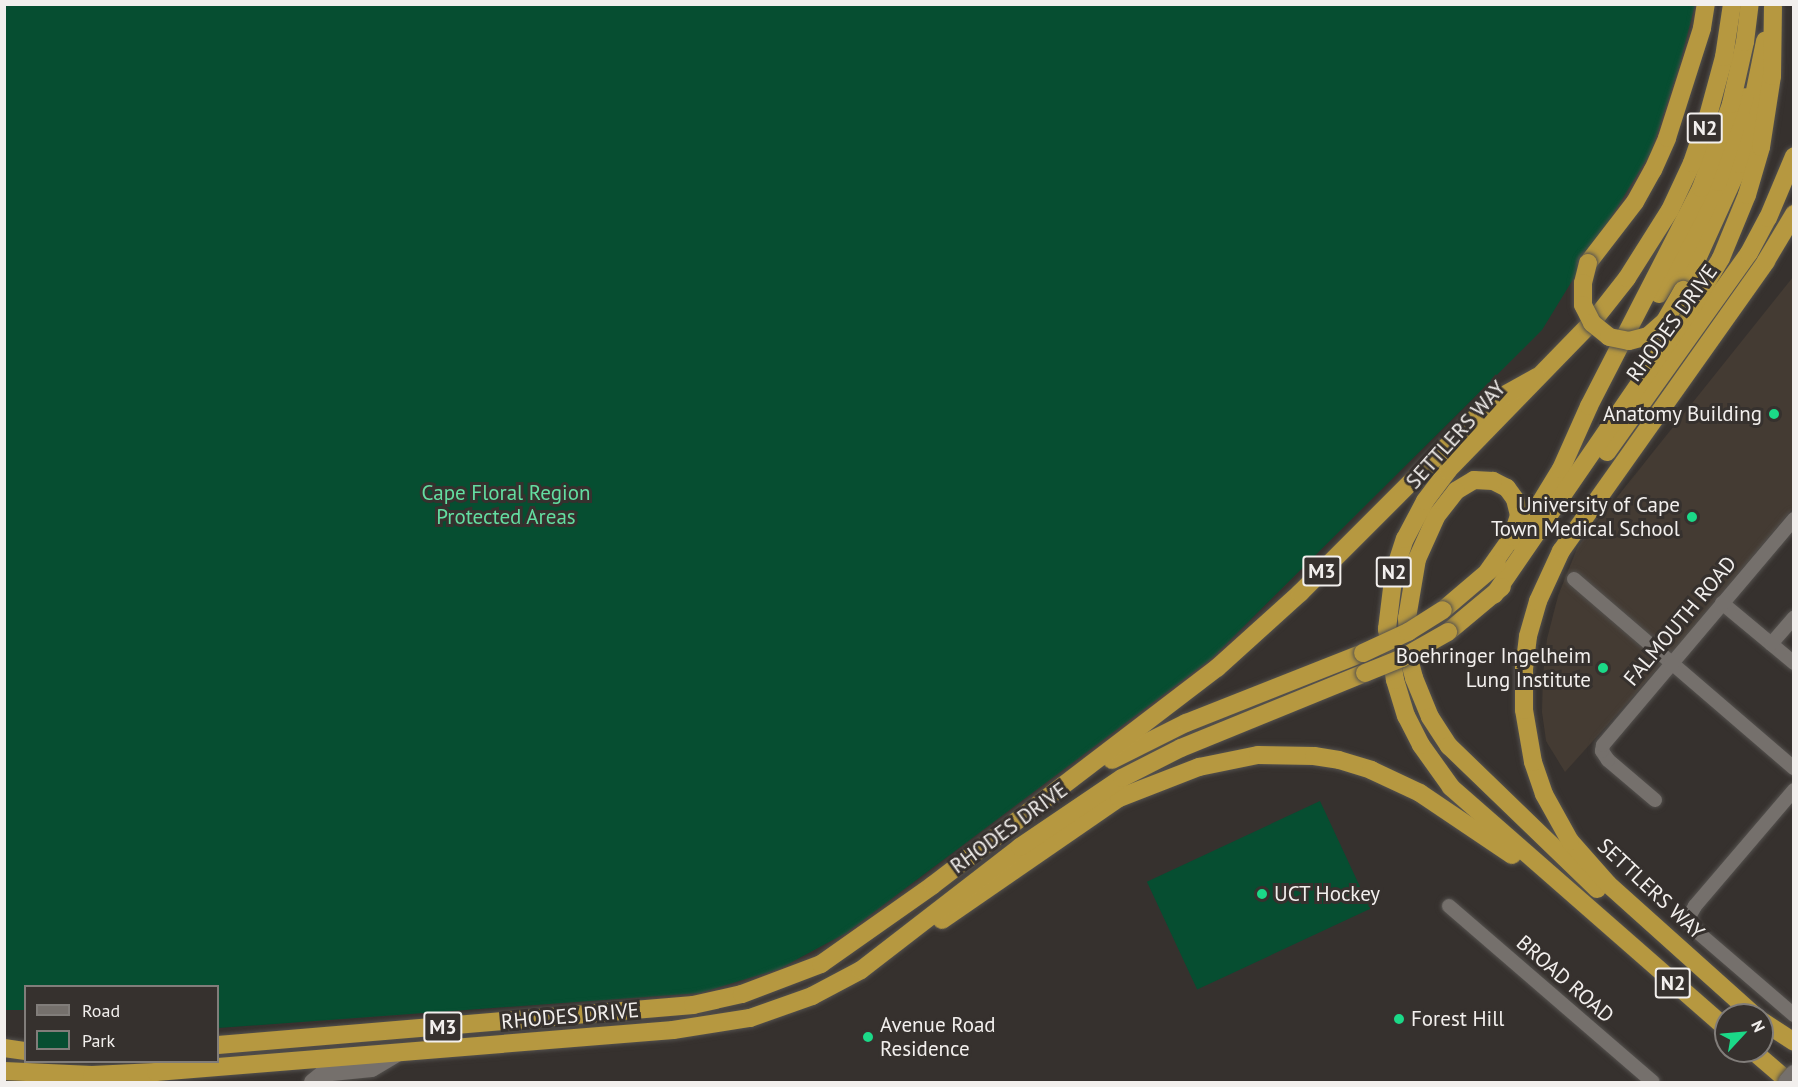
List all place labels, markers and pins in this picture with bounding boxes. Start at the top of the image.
place label: Anatomy Building [1602,401,1762,427]
marker: Anatomy Building [1767,407,1781,421]
place label: University of Cape Town Medical School [1491,492,1680,542]
marker: University of Cape Town Medical School [1685,510,1699,524]
place label: Boehringer Ingelheim Lung Institute [1396,643,1591,693]
marker: Boehringer Ingelheim Lung Institute [1596,661,1610,675]
place label: UCT Hockey [1274,881,1381,907]
marker: UCT Hockey [1255,887,1269,901]
place label: Forest Hill [1411,1006,1504,1032]
place label: Avenue Road Residence [880,1012,996,1062]
marker: Forest Hill [1392,1012,1406,1026]
marker: Avenue Road Residence [861,1030,875,1044]

